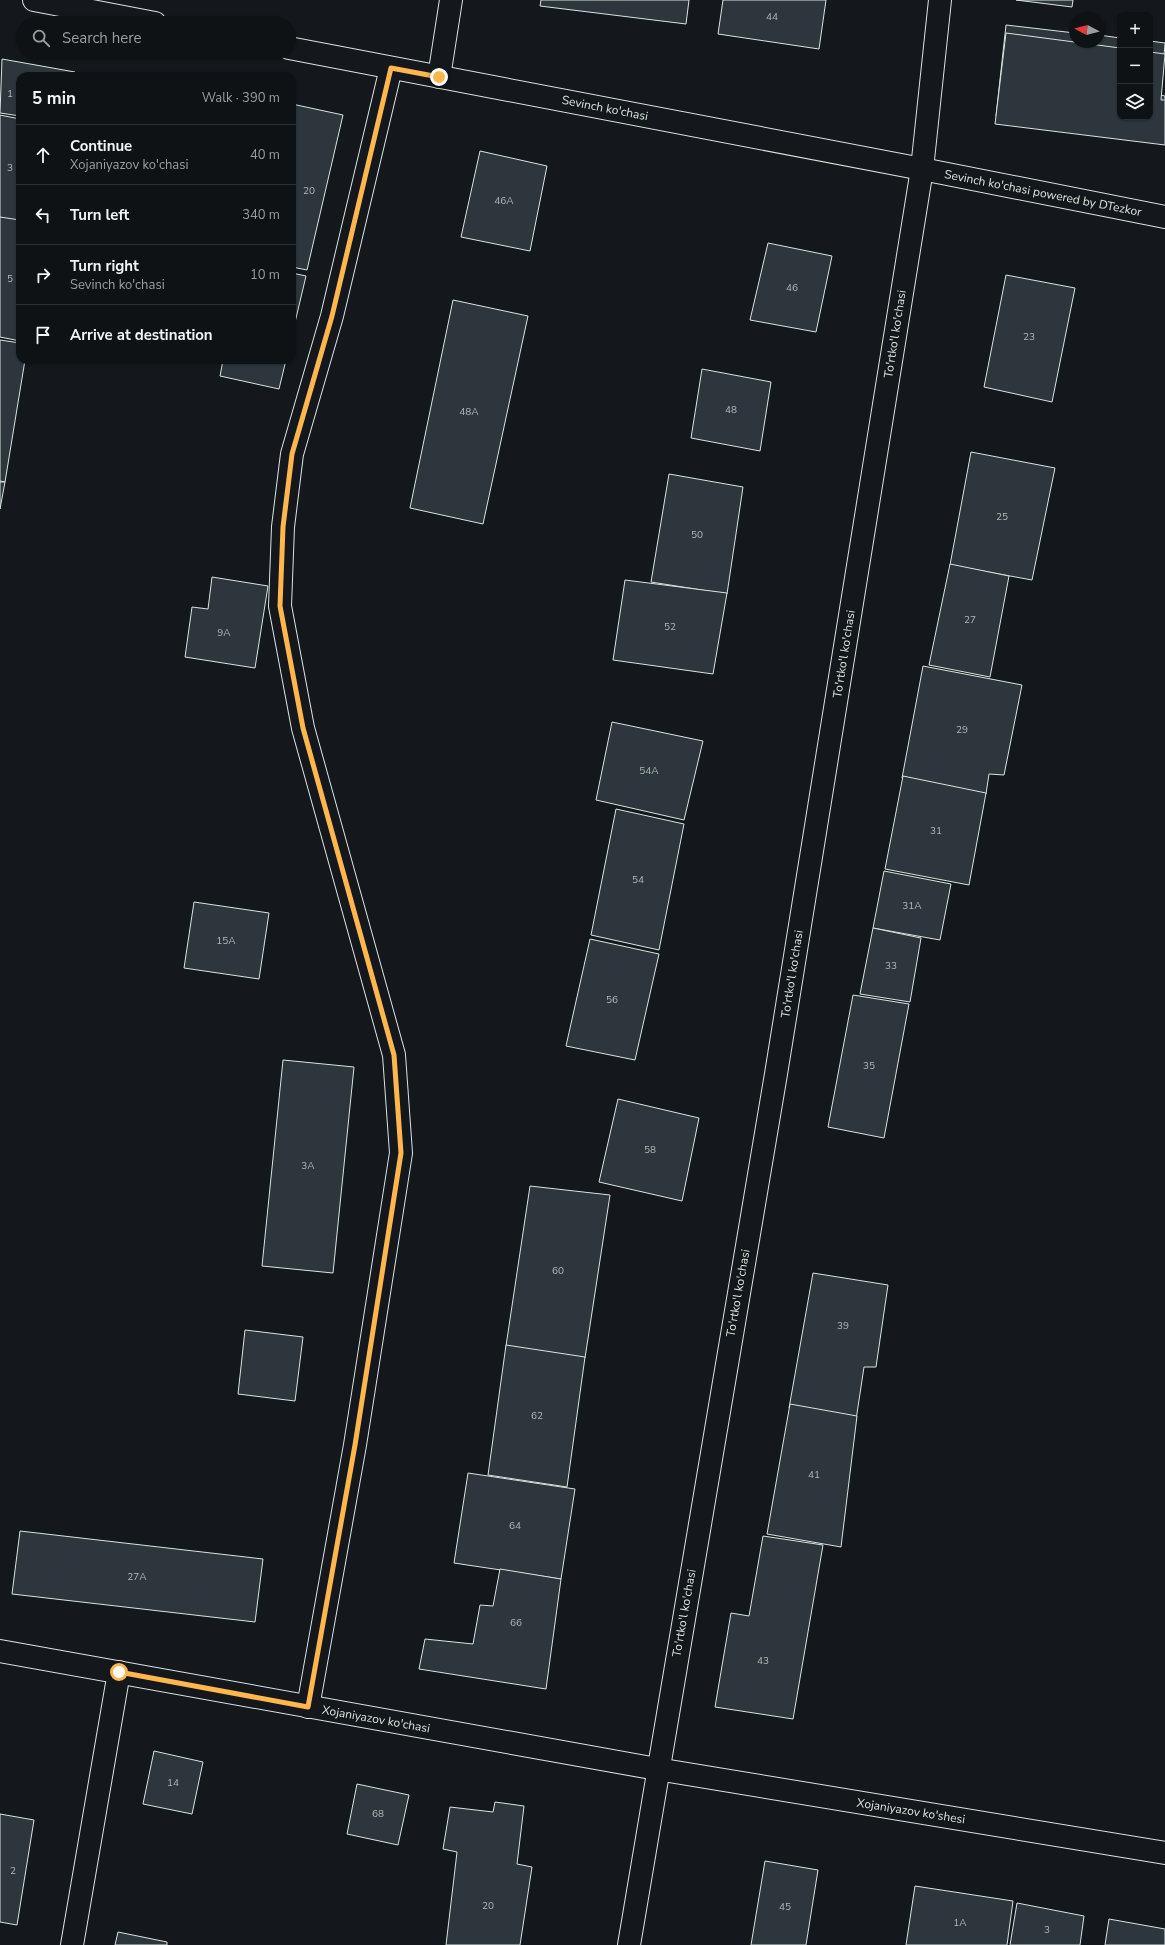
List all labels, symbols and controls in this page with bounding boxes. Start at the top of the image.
house number: 44 [766,10,778,24]
north arrow [1069,12,1105,48]
map controls [1117,12,1153,120]
button: + [1117,12,1153,48]
search box [16,16,296,60]
icon: search [30,27,52,49]
text: Search here [62,28,142,48]
button: − [1117,48,1153,84]
route end [430,68,448,86]
button: layers [1117,84,1153,120]
house number: 1 [7,87,13,101]
text: 5 min [32,87,76,110]
text: Walk · 390 m [202,89,280,107]
street label: Sevinch ko'chasi [561,92,649,124]
text: Continue [70,136,132,156]
icon: ahead [32,144,54,166]
text: 40 m [250,146,280,164]
text: Xojaniyazov ko'chasi [70,156,188,174]
house number: 3 [7,161,13,175]
street label: Sevinch ko'chasi powered by DTezkor [943,166,1144,220]
house number: 20 [303,184,315,198]
house number: 46A [494,194,514,208]
icon: left [32,204,54,226]
text: Turn left [70,205,129,225]
text: 340 m [242,206,280,224]
text: Turn right [70,256,139,276]
icon: right [32,264,54,286]
text: 10 m [250,266,280,284]
house number: 5 [7,272,13,286]
text: Sevinch ko'chasi [70,276,165,294]
house number: 46 [786,281,798,295]
street label: To'rtko'l ko'chasi [880,289,910,379]
icon: arrive [32,324,54,346]
text: Arrive at destination [70,325,213,345]
house number: 23 [1023,330,1035,344]
house number: 48 [725,403,737,417]
house number: 48A [459,405,479,419]
house number: 25 [996,510,1008,524]
house number: 50 [691,528,703,542]
street label: To'rtko'l ko'chasi [829,609,859,699]
house number: 27 [964,613,976,627]
house number: 52 [664,620,676,634]
house number: 9A [217,626,231,640]
house number: 29 [956,723,968,737]
house number: 54A [639,764,659,778]
house number: 31 [930,824,942,838]
house number: 54 [632,873,644,887]
house number: 31A [902,899,922,913]
street label: To'rtko'l ko'chasi [777,929,807,1019]
house number: 15A [216,934,236,948]
house number: 33 [885,959,897,973]
house number: 56 [606,993,618,1007]
house number: 35 [863,1059,875,1073]
house number: 58 [644,1143,656,1157]
house number: 3A [301,1159,315,1173]
street label: To'rtko'l ko'chasi [722,1248,754,1338]
house number: 60 [552,1264,564,1278]
house number: 39 [837,1319,849,1333]
house number: 62 [531,1409,543,1423]
house number: 41 [808,1468,820,1482]
house number: 64 [509,1519,521,1533]
street label: To'rtko'l ko'chasi [668,1568,700,1658]
house number: 27A [127,1570,147,1584]
house number: 66 [510,1616,522,1630]
house number: 43 [757,1654,769,1668]
route start [110,1663,128,1681]
street label: Xojaniyazov ko'chasi [321,1702,431,1736]
house number: 14 [167,1776,179,1790]
street label: Xojaniyazov ko'shesi [856,1795,966,1827]
house number: 68 [372,1807,384,1821]
house number: 2 [10,1864,16,1878]
house number: 20 [482,1899,494,1913]
house number: 45 [779,1900,791,1914]
house number: 1A [953,1916,967,1930]
house number: 3 [1044,1923,1050,1937]

